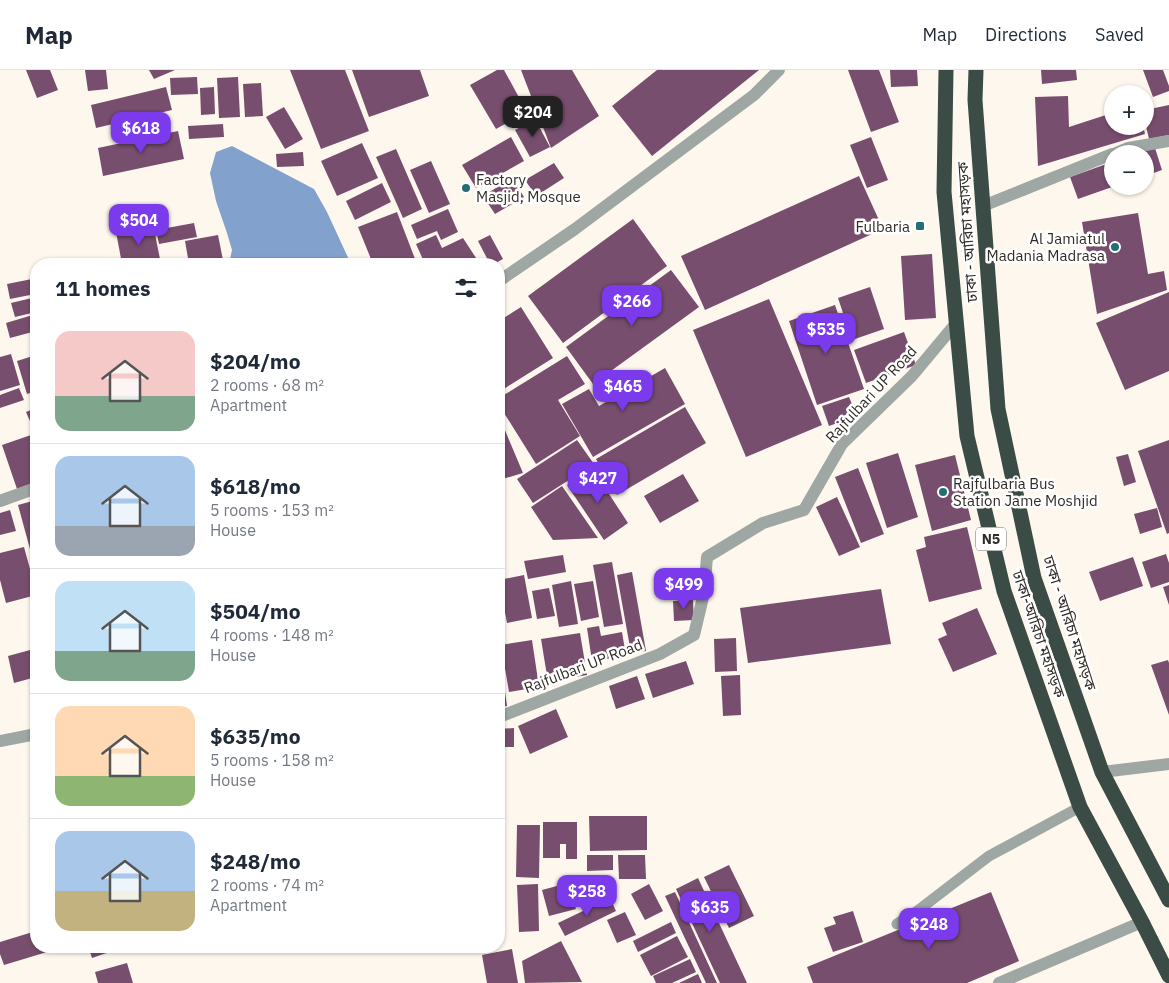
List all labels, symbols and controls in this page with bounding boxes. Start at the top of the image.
text: Map [25,19,73,51]
text: Map [922,23,957,46]
text: Directions [985,23,1067,46]
text: Saved [1095,23,1144,46]
map controls [1104,85,1154,195]
button: + [1104,85,1154,135]
pin: $204 [503,96,563,138]
text: $204 [514,102,552,122]
pin: $618 [111,112,171,154]
text: $618 [122,118,160,138]
button: − [1104,145,1154,195]
street label: ঢাকা - আরিচা মহাসড়ক [953,160,981,304]
place label: Factory Masjid, Mosque [476,170,581,206]
marker: Factory Masjid, Mosque [460,182,472,194]
pin: $504 [109,204,169,246]
text: $504 [120,210,158,230]
place label: Fulbaria [855,217,910,236]
marker: Fulbaria [914,220,926,232]
place label: Al Jamiatul Madania Madrasa [987,229,1105,265]
marker: Al Jamiatul Madania Madrasa [1109,241,1121,253]
text: 11 homes [55,274,151,302]
icon: filters [452,274,480,302]
pin: $266 [602,284,662,327]
text: $266 [613,291,651,311]
pin: $535 [796,312,856,355]
text: $535 [807,319,845,339]
street label: Rajfulbari UP Road [821,342,921,446]
text: $204/mo [210,347,301,375]
icon: home [95,351,155,411]
pin: $465 [593,370,653,412]
text: 2 rooms · 68 m² [210,375,324,395]
text: $465 [604,376,642,396]
text: Apartment [210,395,287,415]
pin: $427 [568,462,628,504]
text: $427 [579,468,617,488]
text: $618/mo [210,472,301,500]
place label: Rajfulbaria Bus Station Jame Moshjid [953,474,1098,510]
icon: home [95,476,155,536]
marker: Rajfulbaria Bus Station Jame Moshjid [937,486,949,498]
text: 5 rooms · 153 m² [210,500,334,520]
text: House [210,520,256,540]
road number: N5 [976,528,1006,550]
street label: ঢাকা - আরিচা মহাসড়ক [1039,552,1101,694]
street label: ঢাকা-আরিচা মহাসড়ক [1008,567,1070,701]
pin: $499 [654,568,714,610]
text: $499 [665,574,703,594]
text: $504/mo [210,597,301,625]
icon: home [95,601,155,661]
text: 4 rooms · 148 m² [210,625,334,645]
street label: Rajfulbari UP Road [521,635,645,697]
text: House [210,645,256,665]
text: $635/mo [210,722,301,750]
icon: home [95,726,155,786]
text: 5 rooms · 158 m² [210,750,334,770]
text: House [210,770,256,790]
text: $248/mo [210,847,301,875]
icon: home [95,851,155,911]
pin: $258 [557,874,617,917]
text: 2 rooms · 74 m² [210,875,324,895]
text: $258 [568,881,606,901]
pin: $635 [680,890,740,933]
text: Apartment [210,895,287,915]
text: $635 [691,897,729,917]
pin: $248 [899,908,959,950]
text: $248 [910,914,948,934]

